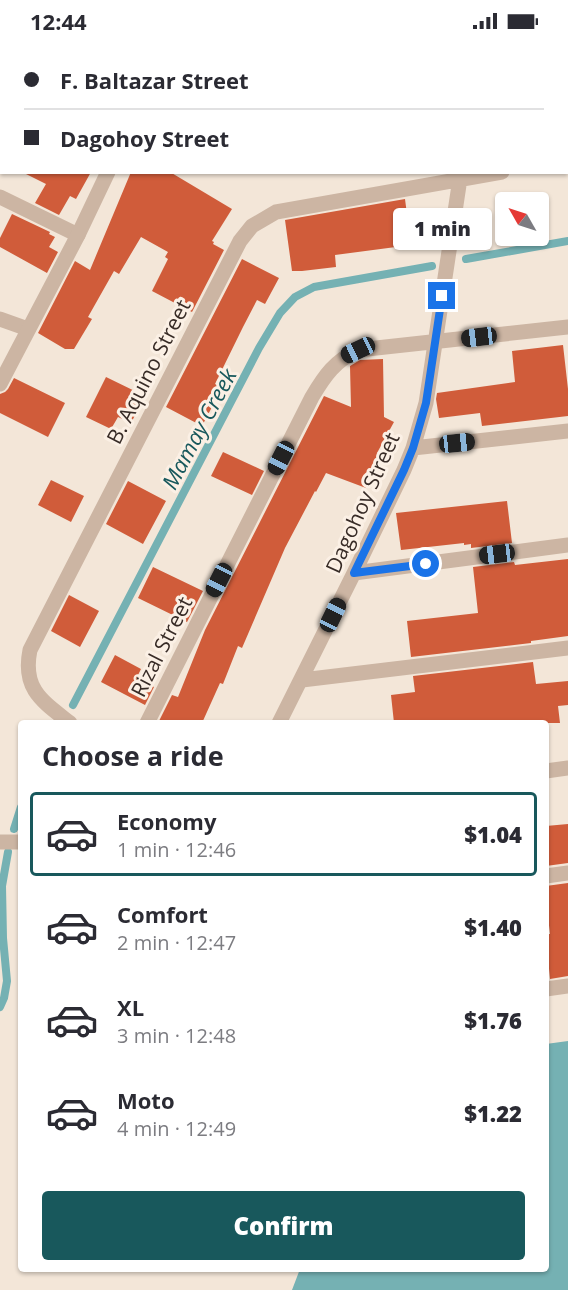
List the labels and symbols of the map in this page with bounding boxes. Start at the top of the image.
north arrow [495,192,549,246]
callout: 1 min [392,209,492,251]
route end [428,282,455,309]
street label: B. Aquino Street [100,295,197,449]
car [460,326,498,348]
car [338,334,378,366]
water label: Mamay Creek [154,362,243,494]
street label: Dagohoy Street [319,428,406,577]
car [438,432,476,454]
car [265,438,297,478]
car [478,543,516,565]
route start [412,550,439,577]
car [203,560,235,600]
street label: Rizal Street [124,592,198,702]
car [317,595,349,635]

